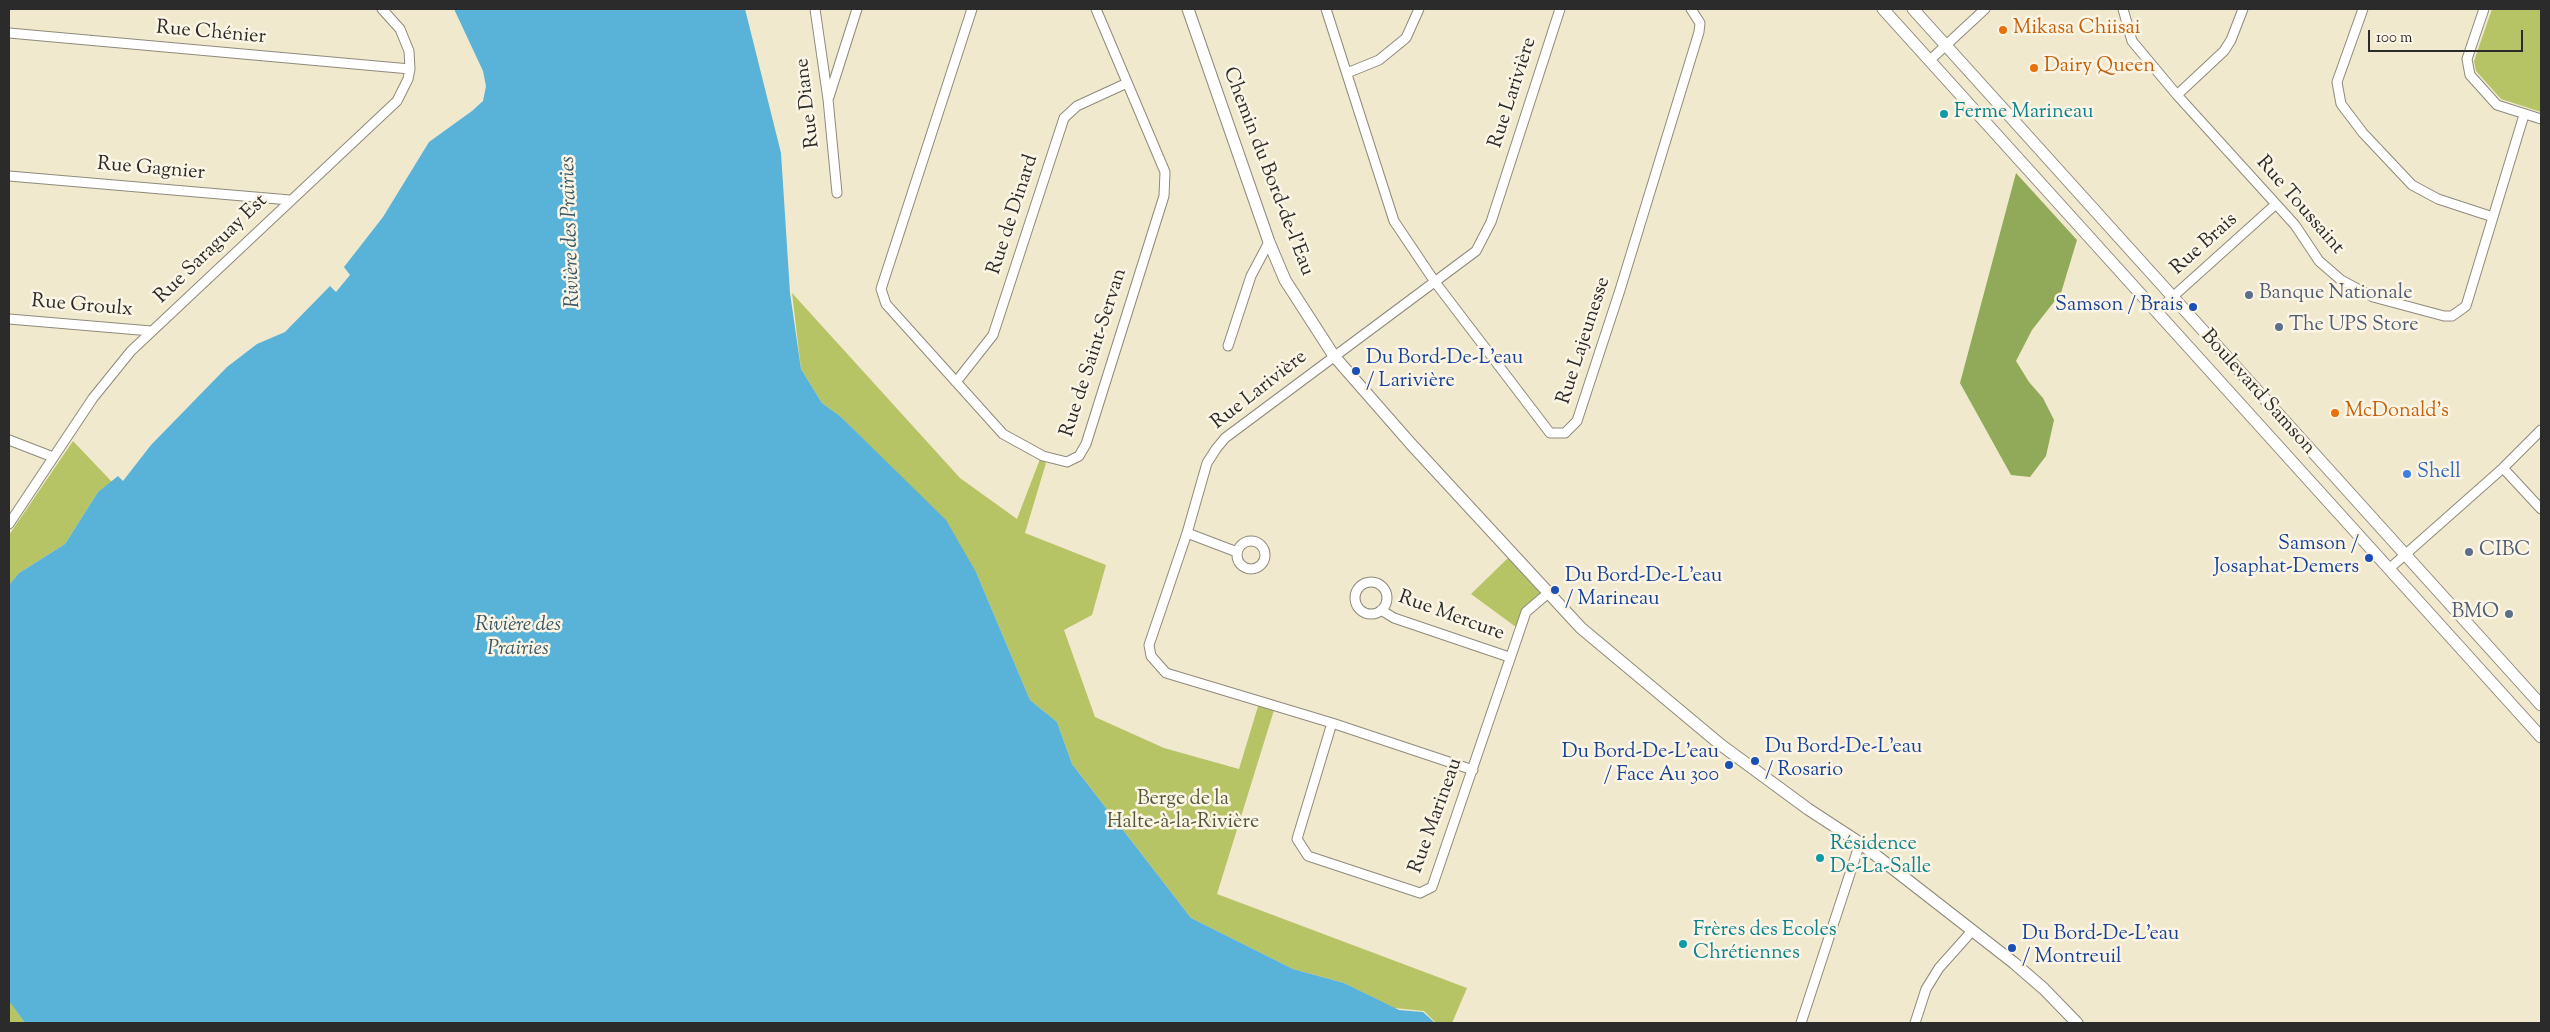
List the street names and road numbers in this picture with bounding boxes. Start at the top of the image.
street label: Rue Chénier [155,17,267,51]
street label: Rue Larivière [1485,35,1543,151]
street label: Rue Diane [792,57,826,149]
street label: Chemin du Bord-de-l'Eau [1216,64,1318,280]
street label: Rue de Dinard [983,152,1045,278]
street label: Rue Toussaint [2250,152,2348,260]
street label: Rue Gagnier [96,153,206,187]
street label: Rue Saraguay Est [151,190,273,310]
street label: Rue Brais [2167,209,2243,281]
street label: Rue de Saint-Servan [1056,266,1134,440]
street label: Rue Lajeunesse [1553,274,1617,408]
street label: Rue Groulx [30,291,134,323]
street label: Boulevard Samson [2194,325,2320,461]
street label: Rue Larivière [1207,346,1313,436]
street label: Rue Mercure [1395,587,1507,647]
street label: Rue Marineau [1405,755,1469,877]

